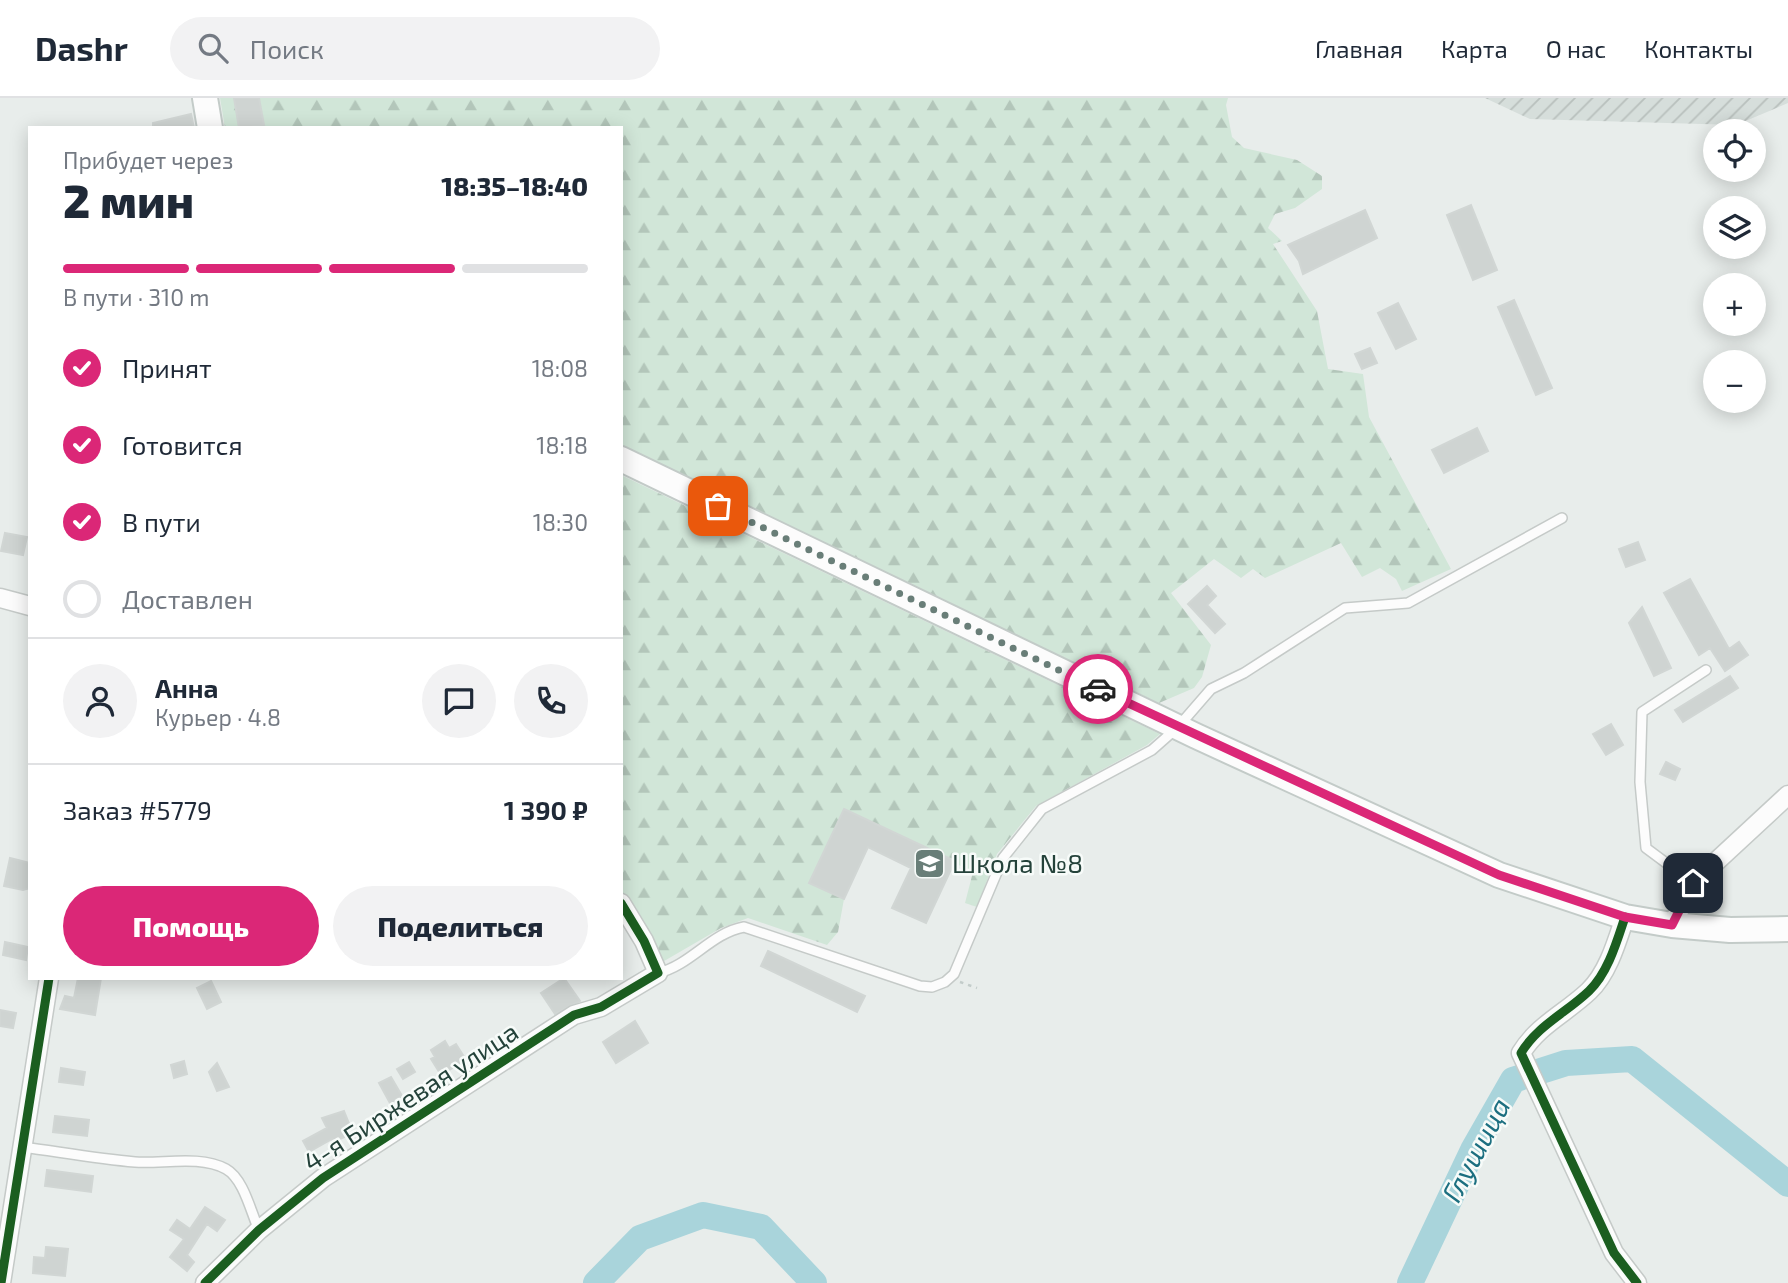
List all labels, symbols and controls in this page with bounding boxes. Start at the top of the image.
search box [170,17,660,80]
text: Dashr [35,28,128,68]
icon: search [194,29,232,67]
text: Поиск [250,33,324,64]
text: Главная [1315,34,1403,63]
text: Карта [1441,34,1508,63]
text: О нас [1546,34,1606,63]
text: Контакты [1644,34,1753,63]
map controls [1703,119,1766,413]
button: locate [1703,119,1766,182]
text: Прибудет через [63,146,233,174]
text: 18:35–18:40 [441,170,588,201]
text: 2 мин [63,172,194,227]
button: layers [1703,196,1766,259]
button: + [1703,273,1766,336]
text: В пути · 310 m [63,283,209,311]
icon: check [63,349,101,387]
button: − [1703,350,1766,413]
text: Принят [122,352,212,383]
text: 18:08 [532,354,588,382]
icon: check [63,426,101,464]
text: Готовится [122,429,243,460]
text: 18:18 [536,431,588,459]
pin [688,476,748,536]
icon: bag [699,487,737,525]
icon: check [63,503,101,541]
text: В пути [122,506,201,537]
text: 18:30 [533,508,588,536]
text: Доставлен [122,583,253,614]
courier [1063,654,1133,724]
button: person [63,664,137,738]
button: chat [422,664,496,738]
button: phone [514,664,588,738]
icon: car [1079,670,1117,708]
text: Анна [155,672,218,703]
text: Курьер · 4.8 [155,703,281,731]
text: Заказ #5779 [63,794,212,825]
text: 1 390 ₽ [504,794,588,825]
school or university icon: Школа №8 [912,847,946,881]
place label: Школа №8 [952,847,1083,878]
pin [1663,853,1723,913]
icon: home [1674,864,1712,902]
button: Помощь [63,886,319,966]
button: Поделиться [333,886,588,966]
street label: 4-я Биржевая улица [297,1015,524,1177]
water label: Глушица [1434,1092,1517,1207]

